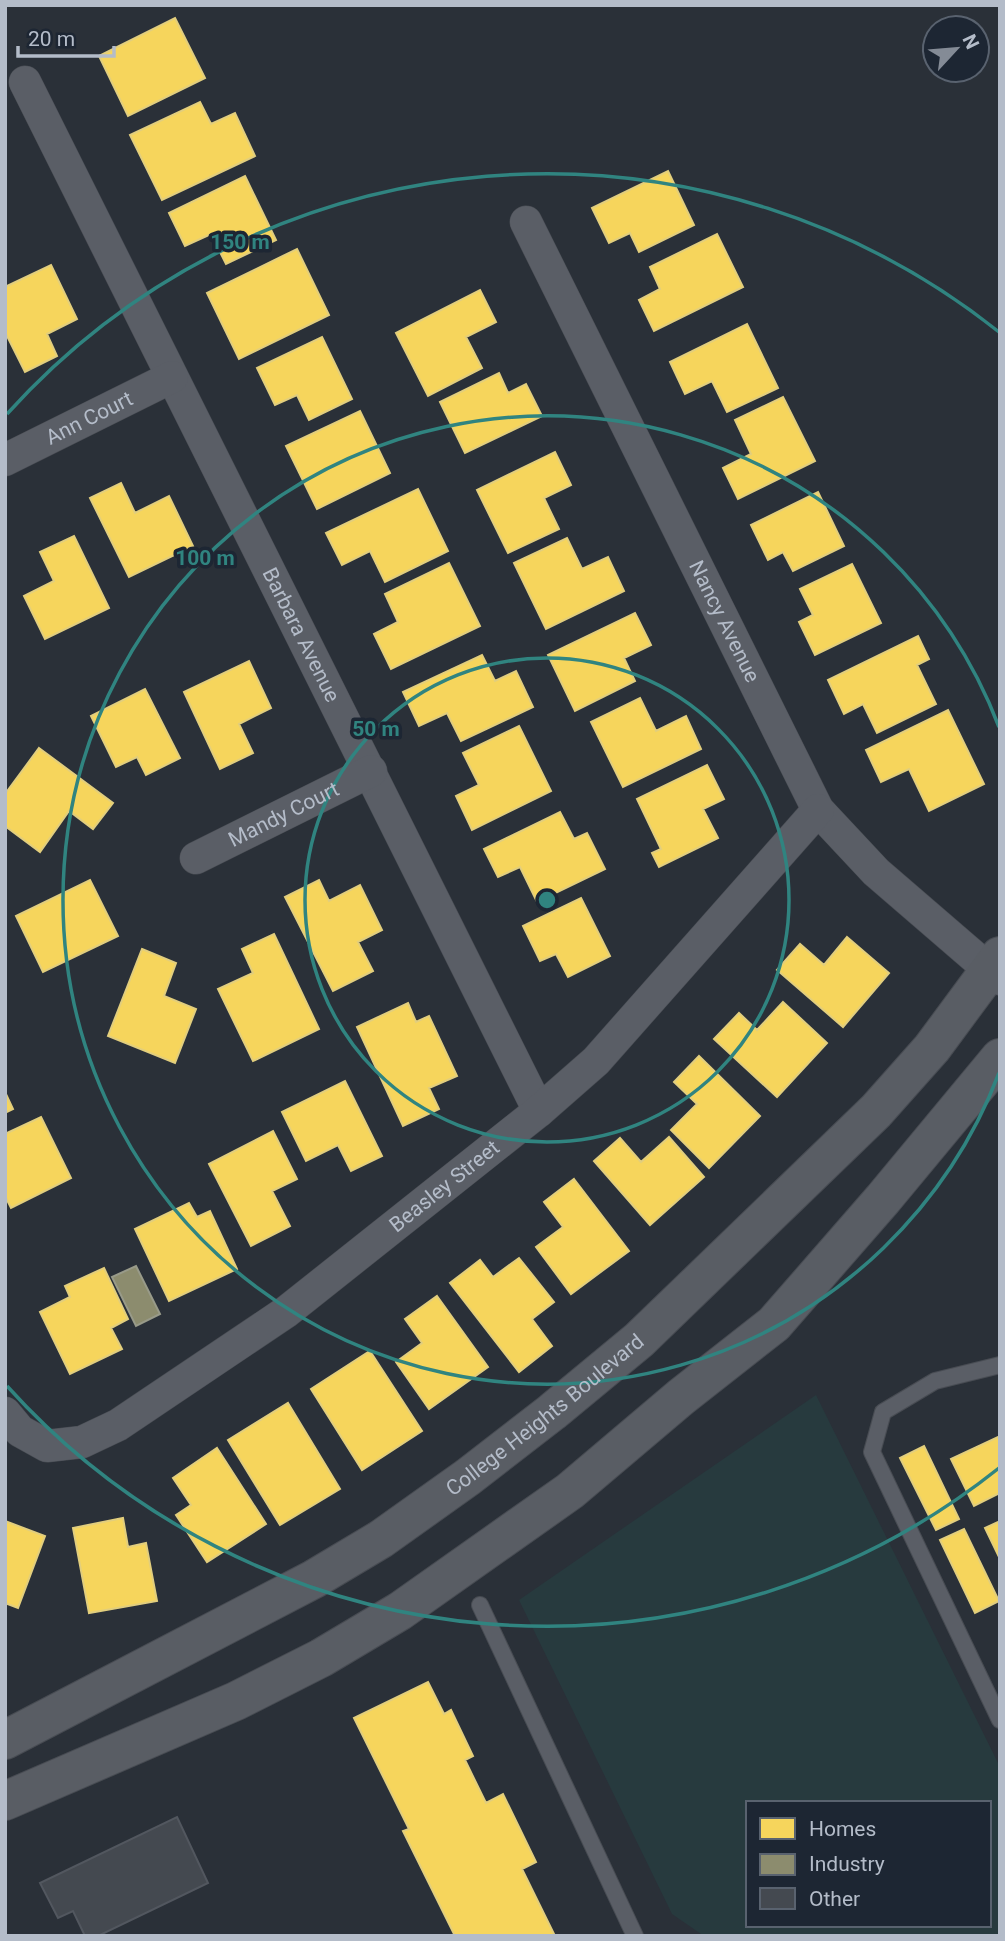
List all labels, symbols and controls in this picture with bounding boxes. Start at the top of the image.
scale bar [18,14,114,58]
north arrow [921,14,991,84]
text: 20 m [28,27,75,51]
text: N [958,31,984,53]
text: 150 m [210,230,270,254]
street label: Ann Court [42,386,137,450]
text: 100 m [175,546,235,570]
street label: Nancy Avenue [684,557,765,686]
street label: Barbara Avenue [258,564,345,706]
text: 50 m [352,717,400,741]
street label: Mandy Court [225,777,343,852]
centre of rings [535,888,559,912]
street label: Beasley Street [385,1135,504,1237]
street label: College Heights Boulevard [441,1329,649,1501]
legend [746,1801,991,1927]
text: Homes [809,1817,876,1841]
text: Industry [809,1852,885,1876]
text: Other [809,1887,860,1911]

